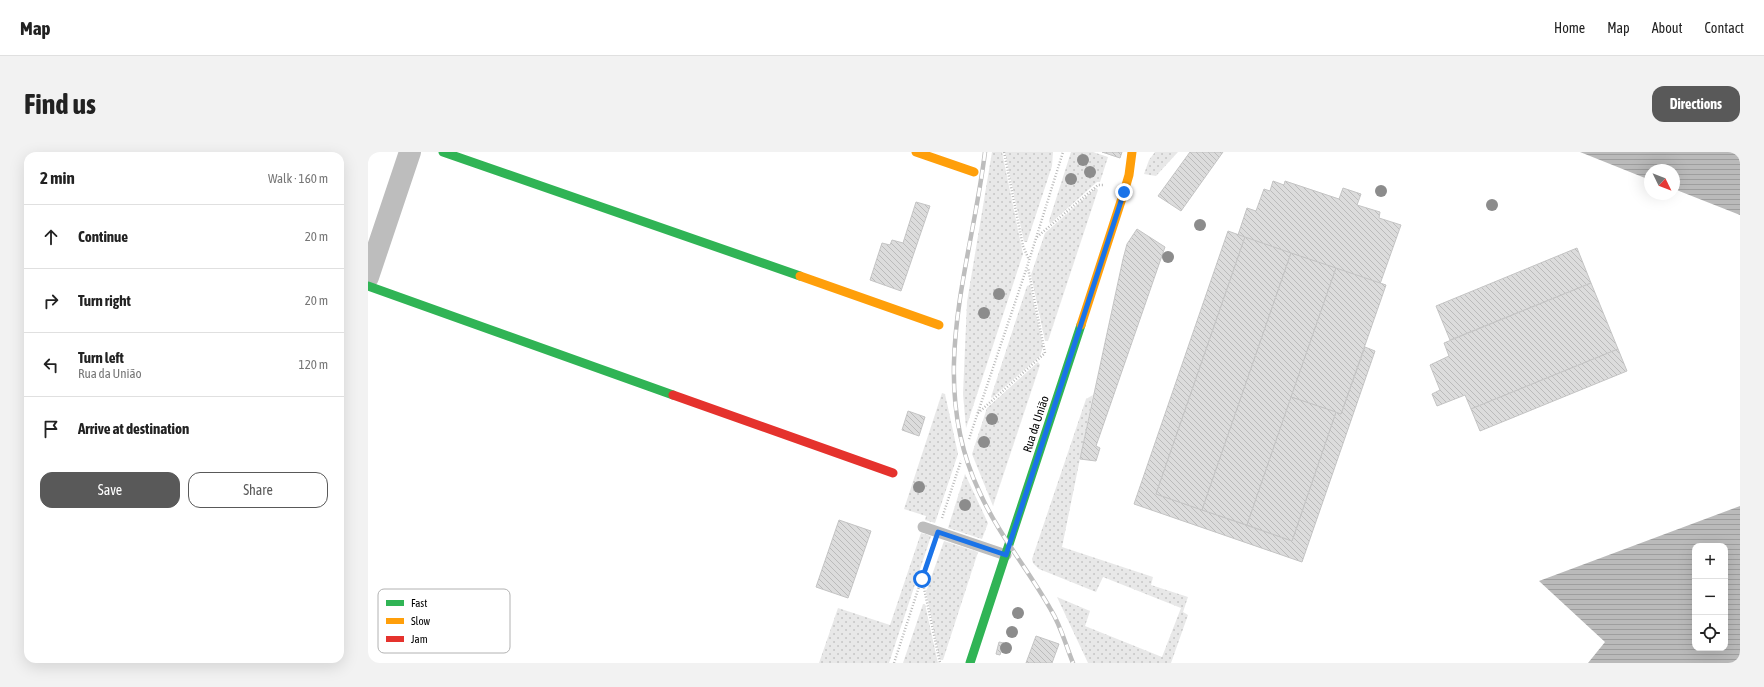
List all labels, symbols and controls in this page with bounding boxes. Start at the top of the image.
text: Map [20,17,51,39]
text: Home [1554,20,1585,36]
text: Map [1607,20,1630,36]
text: About [1652,20,1683,36]
text: Contact [1705,20,1744,36]
button: Directions [1652,86,1740,122]
text: Find us [24,88,96,120]
north arrow [1644,164,1680,200]
text: 2 min [40,168,75,188]
text: Walk · 160 m [268,171,328,186]
route end [1115,183,1133,201]
icon: ahead [40,226,62,248]
text: Continue [78,228,128,245]
text: 20 m [305,229,328,244]
icon: right [40,290,62,312]
text: Turn right [78,292,131,309]
text: 20 m [305,293,328,308]
text: Turn left [78,349,124,366]
icon: left [40,354,62,376]
text: 120 m [299,357,328,372]
text: Rua da União [78,366,142,381]
street label: Rua da União [1020,394,1052,454]
icon: arrive [40,418,62,440]
text: Arrive at destination [78,420,189,437]
button: Save [40,472,180,508]
button: Share [188,472,328,508]
map controls [1692,543,1728,651]
button: + [1692,543,1728,579]
route start [913,570,931,588]
button: − [1692,579,1728,615]
legend [378,589,510,653]
text: Fast [411,597,427,609]
text: Slow [411,615,430,627]
button: locate [1692,615,1728,651]
text: Jam [411,633,428,645]

